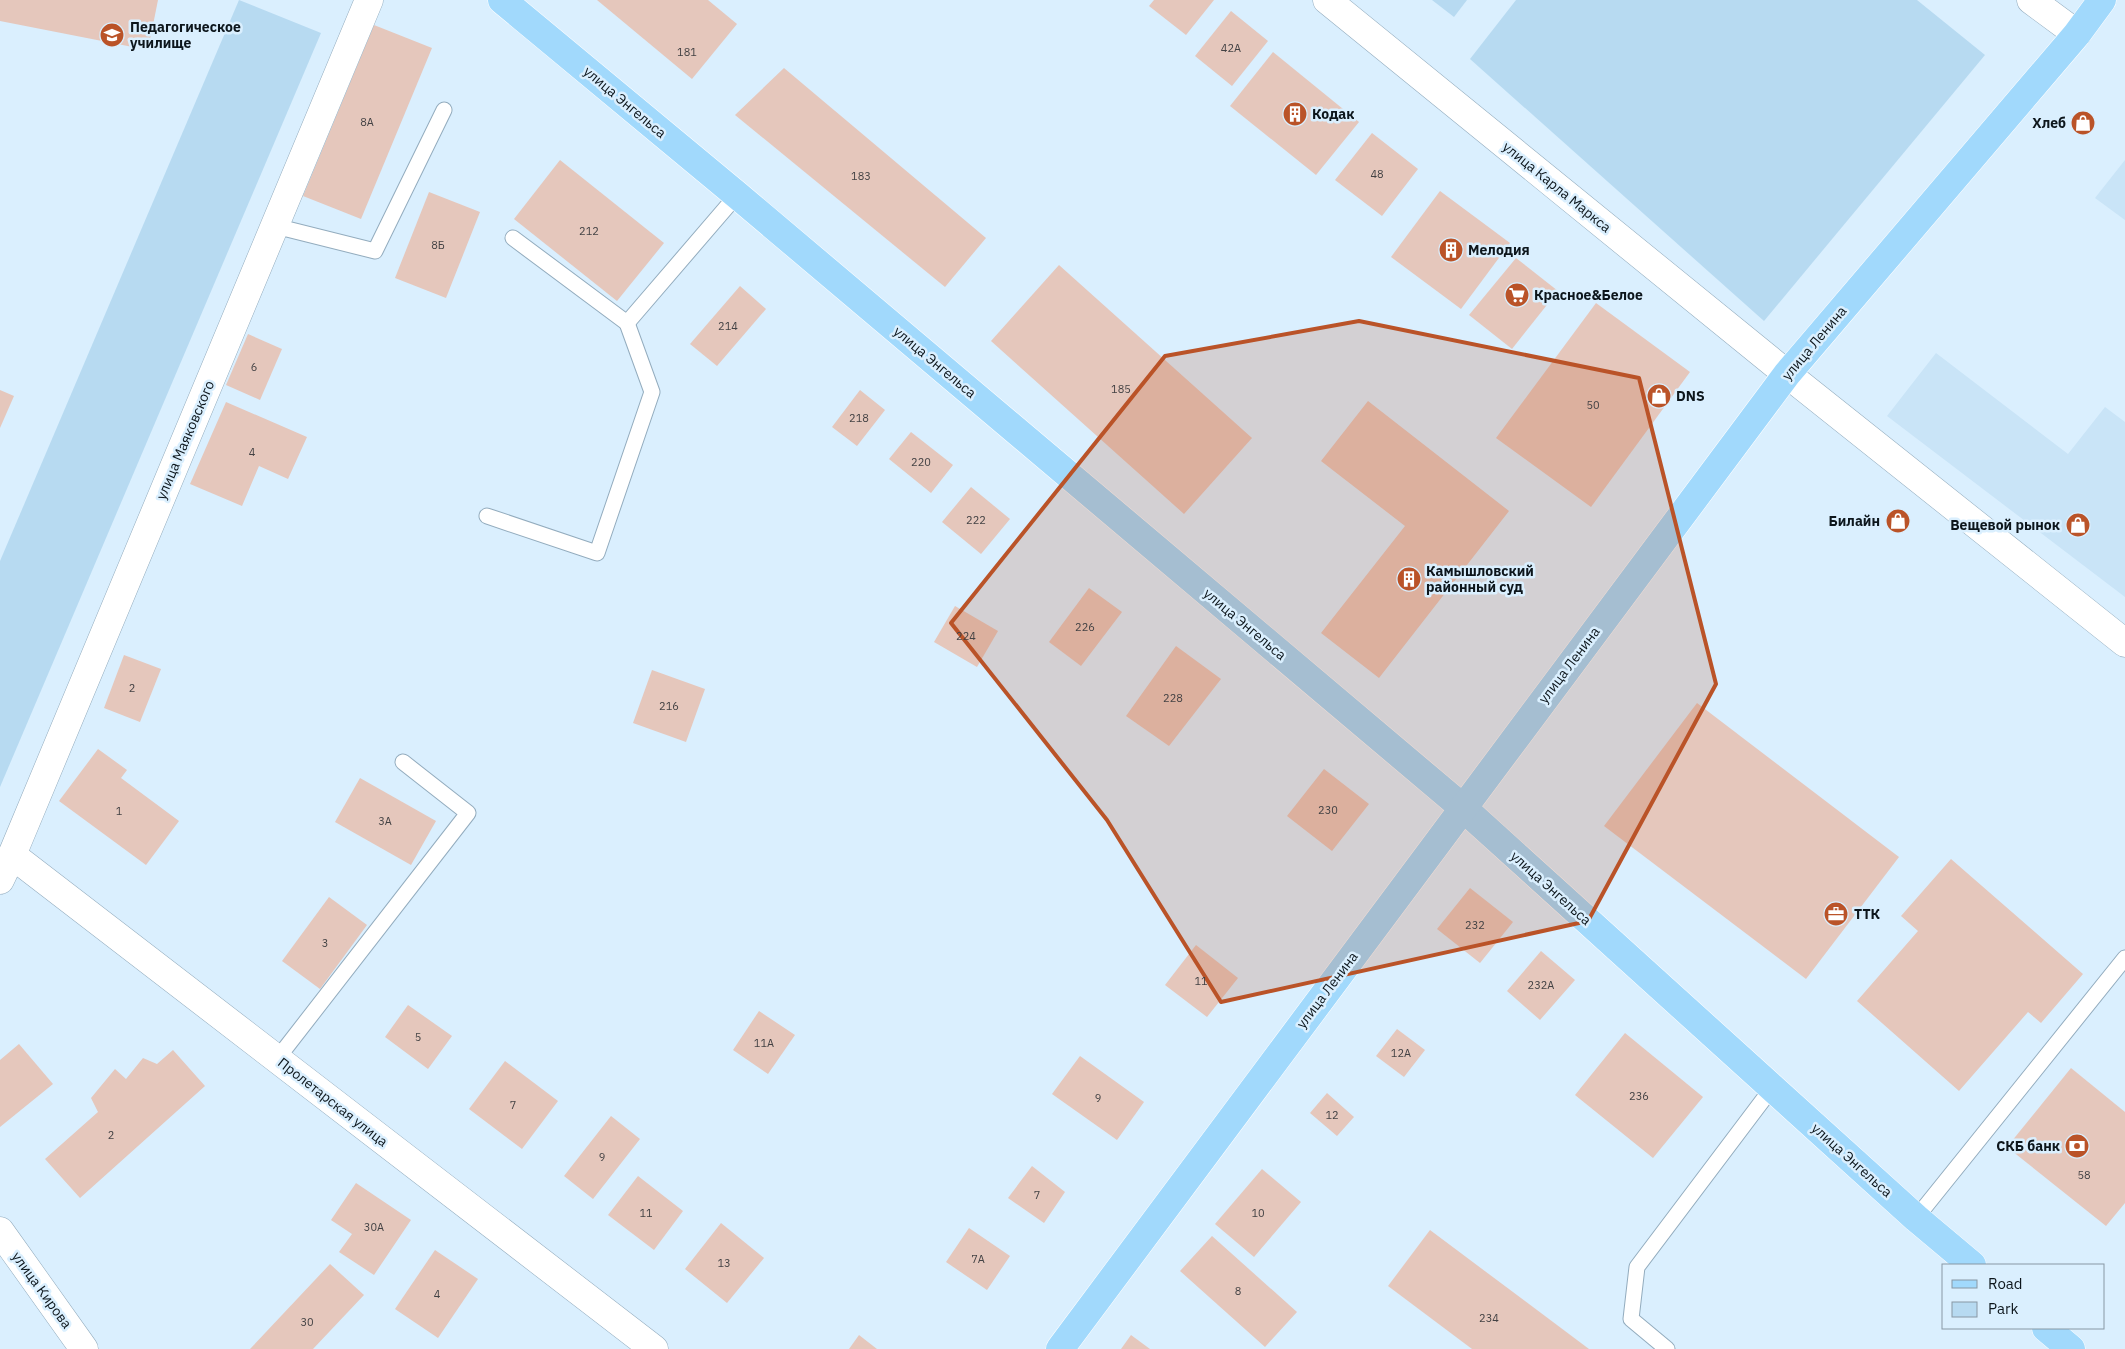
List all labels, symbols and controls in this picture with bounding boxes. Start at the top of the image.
place label: Педагогическое училище [130,18,241,52]
school or university icon: Педагогическое училище [99,22,125,48]
house number: 42А [1221,41,1241,55]
house number: 181 [677,45,697,59]
street label: улица Энгельса [580,62,670,142]
building icon: Кодак [1282,101,1308,127]
place label: Кодак [1312,105,1355,123]
shop icon: Хлеб [2070,110,2096,136]
place label: Хлеб [2032,114,2066,132]
house number: 8А [360,115,374,129]
street label: улица Карла Маркса [1499,138,1615,237]
house number: 48 [1370,167,1384,181]
house number: 183 [851,169,871,183]
house number: 212 [579,224,599,238]
building icon: Мелодия [1438,237,1464,263]
house number: 8Б [431,238,445,252]
place label: Мелодия [1468,241,1530,259]
supermarket icon: Красное&Белое [1504,282,1530,308]
place label: Красное&Белое [1534,286,1643,304]
street label: улица Ленина [1778,302,1851,384]
house number: 214 [718,319,738,333]
street label: улица Энгельса [890,322,980,402]
house number: 6 [251,360,257,374]
street label: улица Маяковского [152,378,218,502]
house number: 185 [1111,382,1131,396]
shop icon: DNS [1646,383,1672,409]
place label: DNS [1676,387,1705,405]
house number: 50 [1586,398,1600,412]
house number: 218 [849,411,869,425]
house number: 4 [249,445,256,459]
house number: 220 [911,455,931,469]
shop icon: Билайн [1885,508,1911,534]
place label: Билайн [1829,512,1880,530]
shop icon: Вещевой рынок [2065,512,2091,538]
house number: 222 [966,513,986,527]
place label: Вещевой рынок [1950,516,2060,534]
place label: Камышловский районный суд [1426,562,1534,596]
building icon: Камышловский районный суд [1396,566,1422,592]
street label: улица Энгельса [1200,584,1290,664]
house number: 226 [1075,620,1095,634]
street label: улица Ленина [1534,623,1604,707]
house number: 224 [956,629,976,643]
house number: 2 [129,681,135,695]
house number: 228 [1163,691,1183,705]
house number: 216 [659,699,679,713]
house number: 230 [1318,803,1338,817]
house number: 1 [116,804,123,818]
house number: 3А [378,814,392,828]
street label: улица Энгельса [1507,847,1595,929]
office icon: ТТК [1823,901,1849,927]
place label: ТТК [1854,905,1880,923]
house number: 232 [1465,918,1485,932]
house number: 3 [322,936,328,950]
street label: улица Ленина [1292,948,1362,1032]
house number: 11 [1194,974,1208,988]
house number: 232А [1528,978,1554,992]
house number: 5 [415,1030,421,1044]
house number: 11А [754,1036,774,1050]
house number: 12А [1391,1046,1411,1060]
street label: Пролетарская улица [274,1053,392,1151]
house number: 236 [1629,1089,1649,1103]
house number: 9 [1095,1091,1101,1105]
house number: 7 [510,1098,516,1112]
house number: 12 [1325,1108,1339,1122]
street label: улица Энгельса [1808,1119,1896,1201]
house number: 2 [108,1128,114,1142]
bank icon: СКБ банк [2064,1133,2090,1159]
place label: СКБ банк [1996,1137,2060,1155]
house number: 9 [599,1150,605,1164]
house number: 58 [2077,1168,2091,1182]
house number: 7 [1034,1188,1040,1202]
house number: 11 [639,1206,653,1220]
house number: 10 [1251,1206,1265,1220]
house number: 30А [364,1220,384,1234]
street label: улица Кирова [8,1248,76,1332]
house number: 7А [971,1252,985,1266]
house number: 13 [717,1256,731,1270]
legend [1942,1264,2105,1329]
text: Road [1988,1274,2023,1293]
house number: 8 [1235,1284,1241,1298]
house number: 4 [434,1287,441,1301]
text: Park [1988,1299,2018,1318]
house number: 234 [1479,1311,1499,1325]
house number: 30 [300,1315,314,1329]

